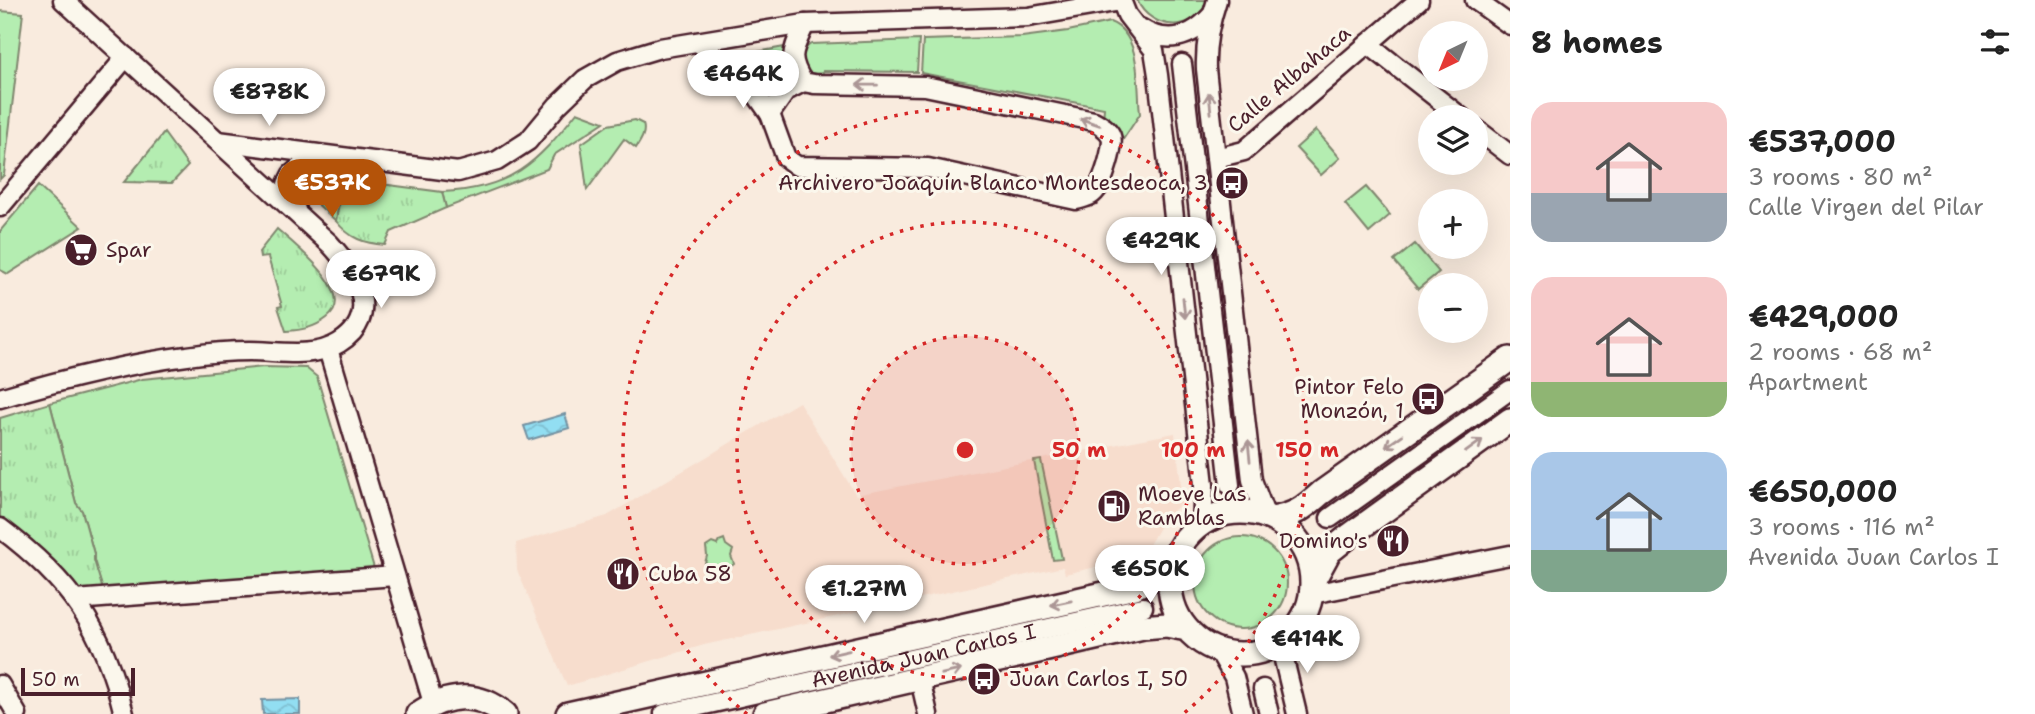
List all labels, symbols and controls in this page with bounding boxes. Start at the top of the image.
street label: Calle Albahaca [1221,19,1357,139]
north arrow [1418,21,1488,91]
map controls [1418,21,1488,343]
text: 8 homes [1531,22,1663,63]
icon: filters [1976,23,2014,61]
pin: €464K [694,50,792,110]
text: €464K [703,58,783,88]
pin: €878K [220,68,318,128]
text: €878K [229,76,309,106]
one-way arrow [856,78,879,92]
one-way arrow [1203,93,1216,115]
button: layers [1418,105,1488,175]
one-way arrow [1080,115,1102,127]
text: €537,000 [1748,121,1896,162]
icon: home [1587,130,1671,214]
pin: €537K [283,160,381,219]
text: 3 rooms · 80 m² [1748,162,1933,192]
bus stop icon: Archivero Joaquín Blanco Montesdeoca, 3 [1213,164,1251,202]
text: €537K [293,167,371,197]
place label: Archivero Joaquín Blanco Montesdeoca, 3 [778,169,1208,197]
button: + [1418,189,1488,259]
text: Calle Virgen del Pilar [1748,192,1984,222]
pin: €429K [1112,218,1210,277]
text: €429K [1122,225,1200,255]
supermarket icon: Spar [62,231,100,269]
place label: Spar [106,236,152,264]
pin: €679K [332,250,430,310]
text: €679K [342,258,420,288]
button: − [1418,273,1488,343]
one-way arrow [1178,296,1191,319]
text: €429,000 [1748,296,1899,337]
icon: home [1587,305,1671,389]
text: 2 rooms · 68 m² [1748,337,1932,367]
text: Apartment [1748,367,1868,397]
place label: Pintor Felo Monzón, 1 [1294,373,1404,425]
bus stop icon: Pintor Felo Monzón, 1 [1409,380,1447,418]
one-way arrow [1385,434,1404,448]
text: 50 m [1052,436,1106,464]
text: 100 m [1161,436,1225,464]
text: 150 m [1275,436,1339,464]
centre of rings [953,438,977,462]
one-way arrow [1464,439,1483,453]
one-way arrow [1243,440,1256,463]
text: €650,000 [1748,471,1898,512]
place label: Moeve Las Ramblas [1138,480,1247,532]
icon: home [1587,480,1671,564]
fuel station icon: Moeve Las Ramblas [1095,487,1133,525]
text: 3 rooms · 116 m² [1748,512,1935,542]
restaurant icon: Domino's [1374,522,1412,560]
place label: Domino's [1279,527,1368,555]
text: Avenida Juan Carlos I [1748,542,1999,572]
pin: €650K [1101,546,1199,605]
text: €650K [1111,553,1189,583]
restaurant icon: Cuba 58 [604,555,642,593]
place label: Cuba 58 [648,560,732,588]
pin: €1.27M [807,566,921,625]
text: €1.27M [821,573,907,603]
one-way arrow [1050,597,1073,611]
pin: €414K [1258,616,1356,675]
street label: Avenida Juan Carlos I [809,617,1039,695]
text: €414K [1271,623,1343,653]
one-way arrow [828,647,851,660]
bus stop icon: Juan Carlos I, 50 [965,660,1003,698]
scale bar [21,665,135,697]
one-way arrow [939,665,962,678]
place label: Juan Carlos I, 50 [1009,665,1188,693]
text: 50 m [32,667,80,692]

